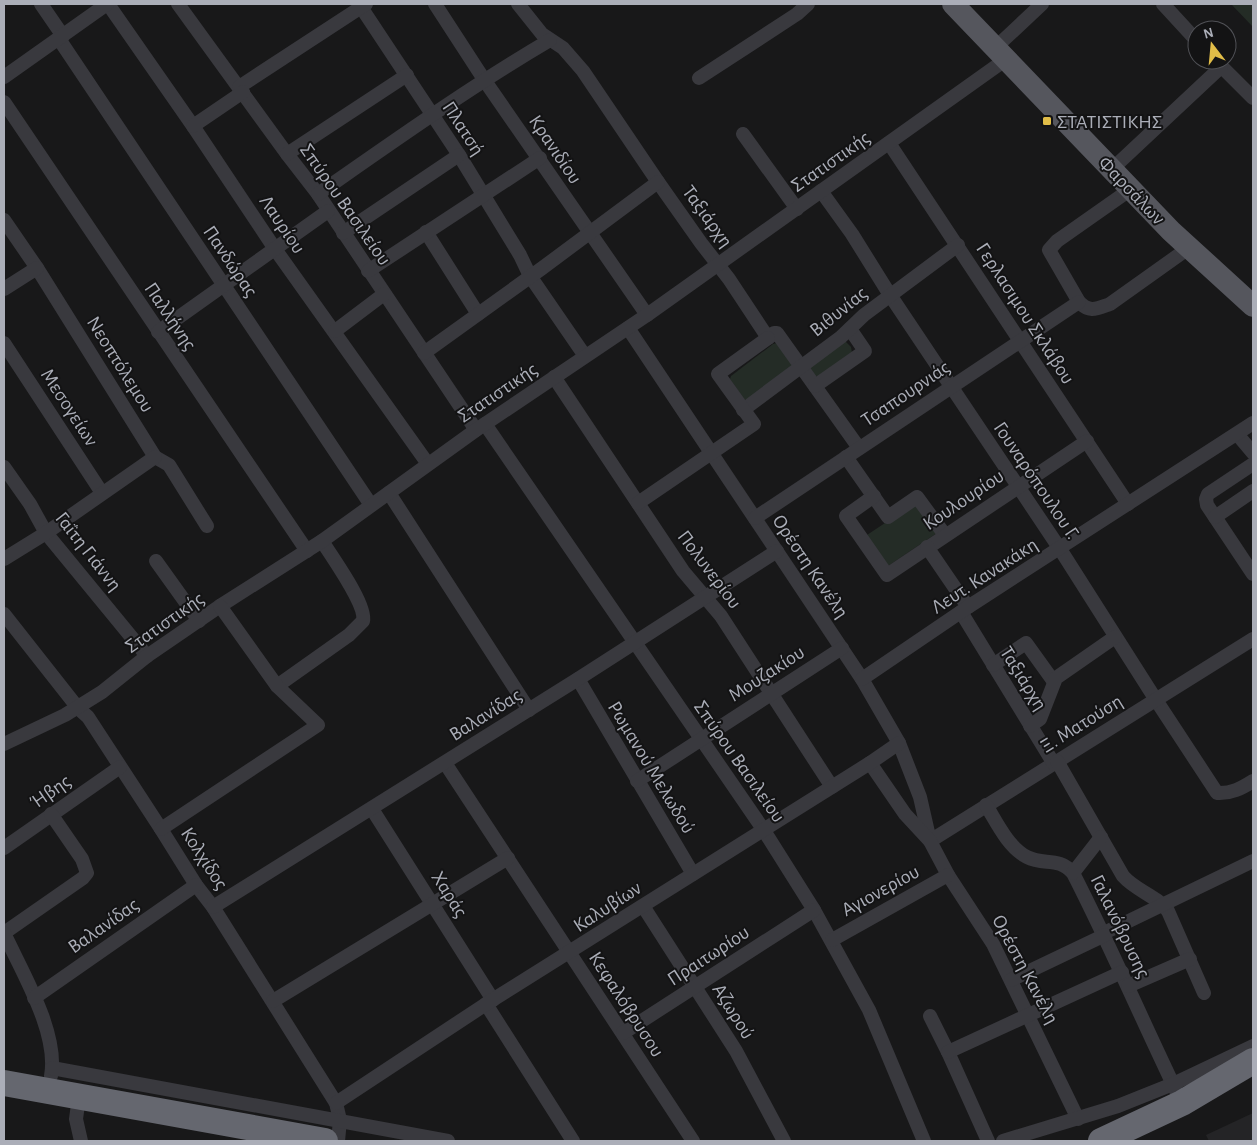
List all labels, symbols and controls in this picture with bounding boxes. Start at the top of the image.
north arrow [1187,20,1237,70]
text: N [1202,25,1215,42]
street label: Πλατσή [438,98,488,159]
street label: Κρανιδίου [525,112,585,188]
place label: ΣΤΑΤΙΣΤΙΚΗΣ [1057,112,1162,132]
marker: ΣΤΑΤΙΣΤΙΚΗΣ [1041,115,1053,127]
street label: Στατιστικής [788,127,874,196]
street label: Σπύρου Βασιλείου [296,140,394,269]
street label: Φαρσάλων [1094,153,1168,229]
street label: Ταξιάρχη [678,182,736,251]
street label: Λαυρίου [255,192,309,257]
street label: Πανδώρας [199,222,261,301]
street label: Γερλασιμου Σκλάβου [972,239,1078,388]
street label: Παλλήνης [140,279,200,354]
street label: Βιθυνίας [806,283,871,341]
street label: Νεοπτόλεμου [83,313,158,416]
street label: Τσαπουρνιάς [858,357,954,431]
street label: Στατιστικής [454,359,541,427]
street label: Μεσογείων [37,365,101,450]
street label: Γουναρόπουλου Γ. [990,418,1083,543]
street label: Κουλουρίου [920,466,1008,534]
street label: Γαΐτη Γιάννη [51,508,125,595]
street label: Ορέστη Κανέλη [768,511,852,622]
street label: Πολυνερίου [673,527,745,612]
street label: Λευτ. Κανακάκη [928,534,1041,618]
street label: Στατιστικής [122,588,208,657]
street label: Μουζακίου [725,642,808,706]
street label: Ταξιάρχη [996,643,1051,714]
street label: Βαλανίδας [446,685,525,745]
street label: Ξ. Ματούση [1037,691,1126,757]
street label: Σπύρου Βασιλείου [690,697,788,826]
street label: Ρωμανού Μελωδού [604,698,698,837]
street label: Ήβης [27,771,75,813]
street label: Κολχίδος [177,824,232,893]
street label: Αγιονερίου [838,861,923,920]
street label: Χαράς [427,868,471,921]
street label: Γαλανόβρυσης [1087,872,1154,981]
street label: Καλυβίων [570,878,645,936]
street label: Βαλανίδας [65,894,143,957]
street label: Ορέστη Κανέλη [988,912,1062,1027]
street label: Πραιτωρίου [664,922,753,990]
street label: Κεφαλόβρυσου [585,948,668,1061]
street label: Αζωρού [708,980,758,1043]

